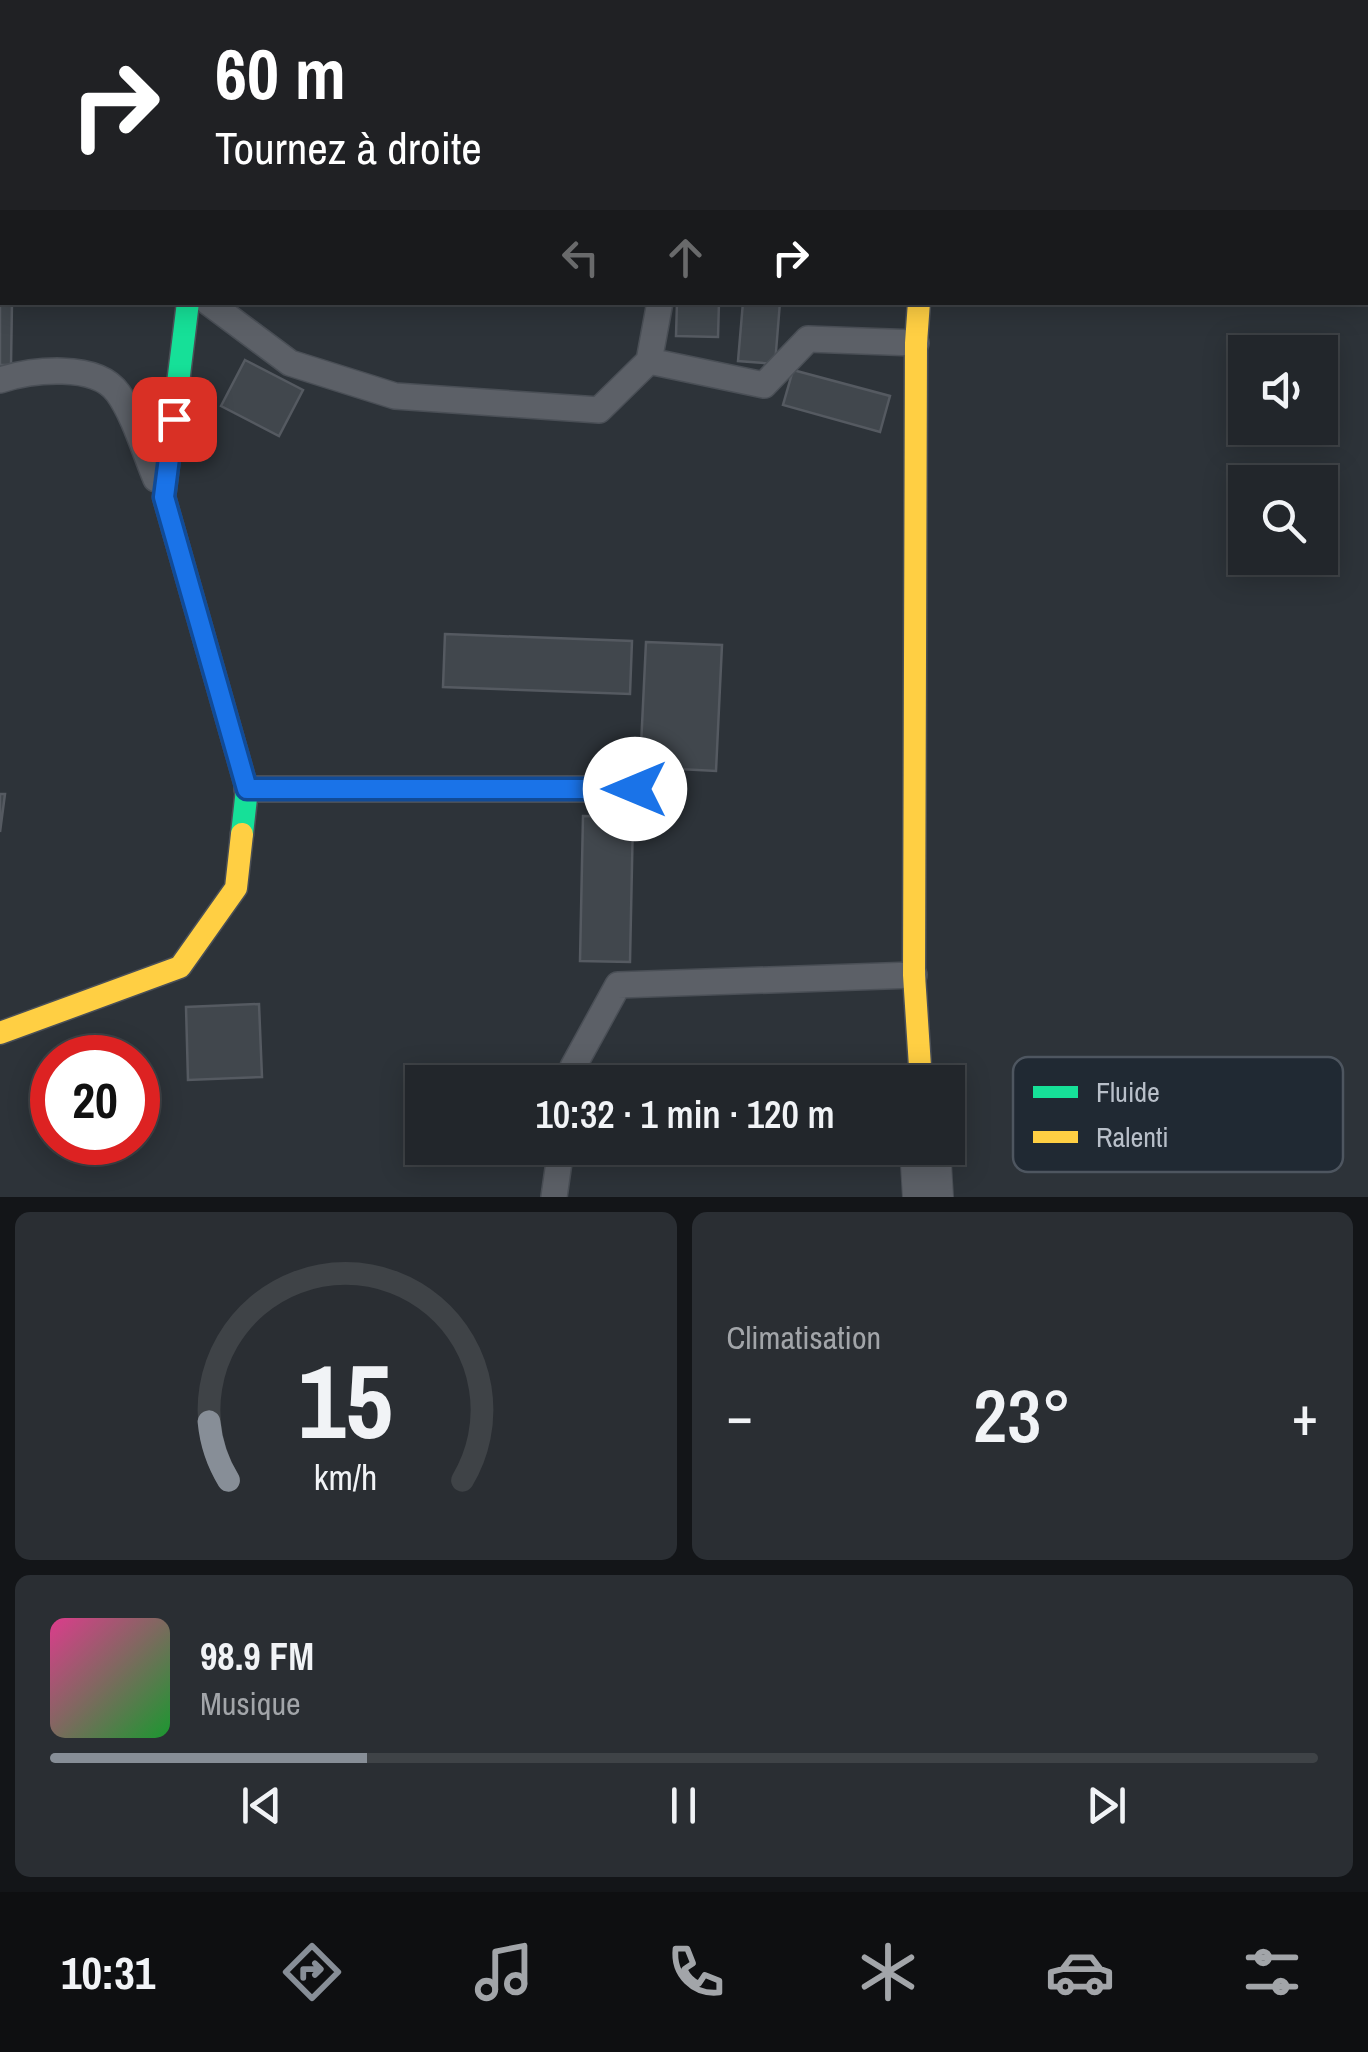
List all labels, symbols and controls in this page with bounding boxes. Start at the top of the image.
text: 60 m [215,27,346,121]
icon: right [50,40,180,170]
text: Tournez à droite [215,117,482,178]
icon: left [553,230,608,285]
icon: ahead [658,230,713,285]
icon: right [763,230,818,285]
map controls [1228,335,1338,575]
button: sound [1228,335,1338,445]
pin [132,377,217,462]
icon: arrive [147,392,202,447]
button: search [1228,465,1338,575]
position arrow [583,737,687,841]
speed limit sign: 20 [30,1035,160,1165]
legend [1013,1057,1343,1172]
text: Fluide [1096,1073,1160,1111]
text: 10:32 · 1 min · 120 m [535,1089,835,1140]
text: Ralenti [1096,1118,1169,1156]
text: Climatisation [727,1316,881,1359]
text: 15 [298,1330,393,1470]
text: 23° [973,1364,1071,1465]
text: − [727,1378,753,1452]
text: + [1292,1378,1318,1452]
text: km/h [314,1453,378,1501]
text: 98.9 FM [200,1631,314,1682]
text: Musique [200,1682,301,1725]
icon: previous [234,1778,289,1833]
icon: pause [656,1778,711,1833]
icon: next [1079,1778,1134,1833]
icon: directions [277,1937,347,2007]
icon: music [469,1937,539,2007]
icon: phone [661,1937,731,2007]
icon: climate [853,1937,923,2007]
icon: car [1045,1937,1115,2007]
icon: filters [1237,1937,1307,2007]
text: 10:31 [61,1942,155,2003]

